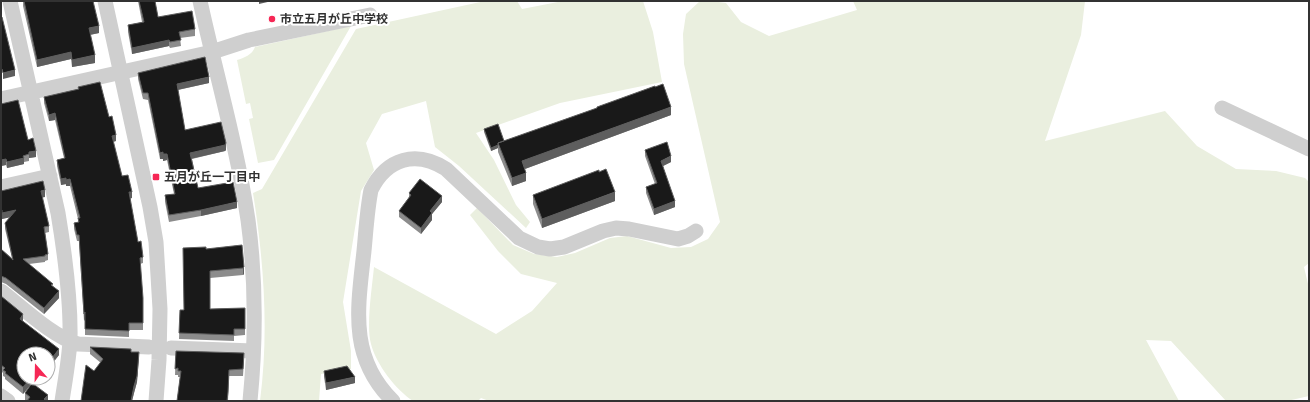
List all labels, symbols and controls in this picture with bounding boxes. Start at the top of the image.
place label: 市立五月が丘中学校 [280,12,388,27]
marker: 市立五月が丘中学校 [267,14,277,24]
place label: 五月が丘一丁目中 [164,170,260,185]
marker: 五月が丘一丁目中 [151,172,161,182]
north arrow [16,346,56,386]
text: N [27,350,39,364]

